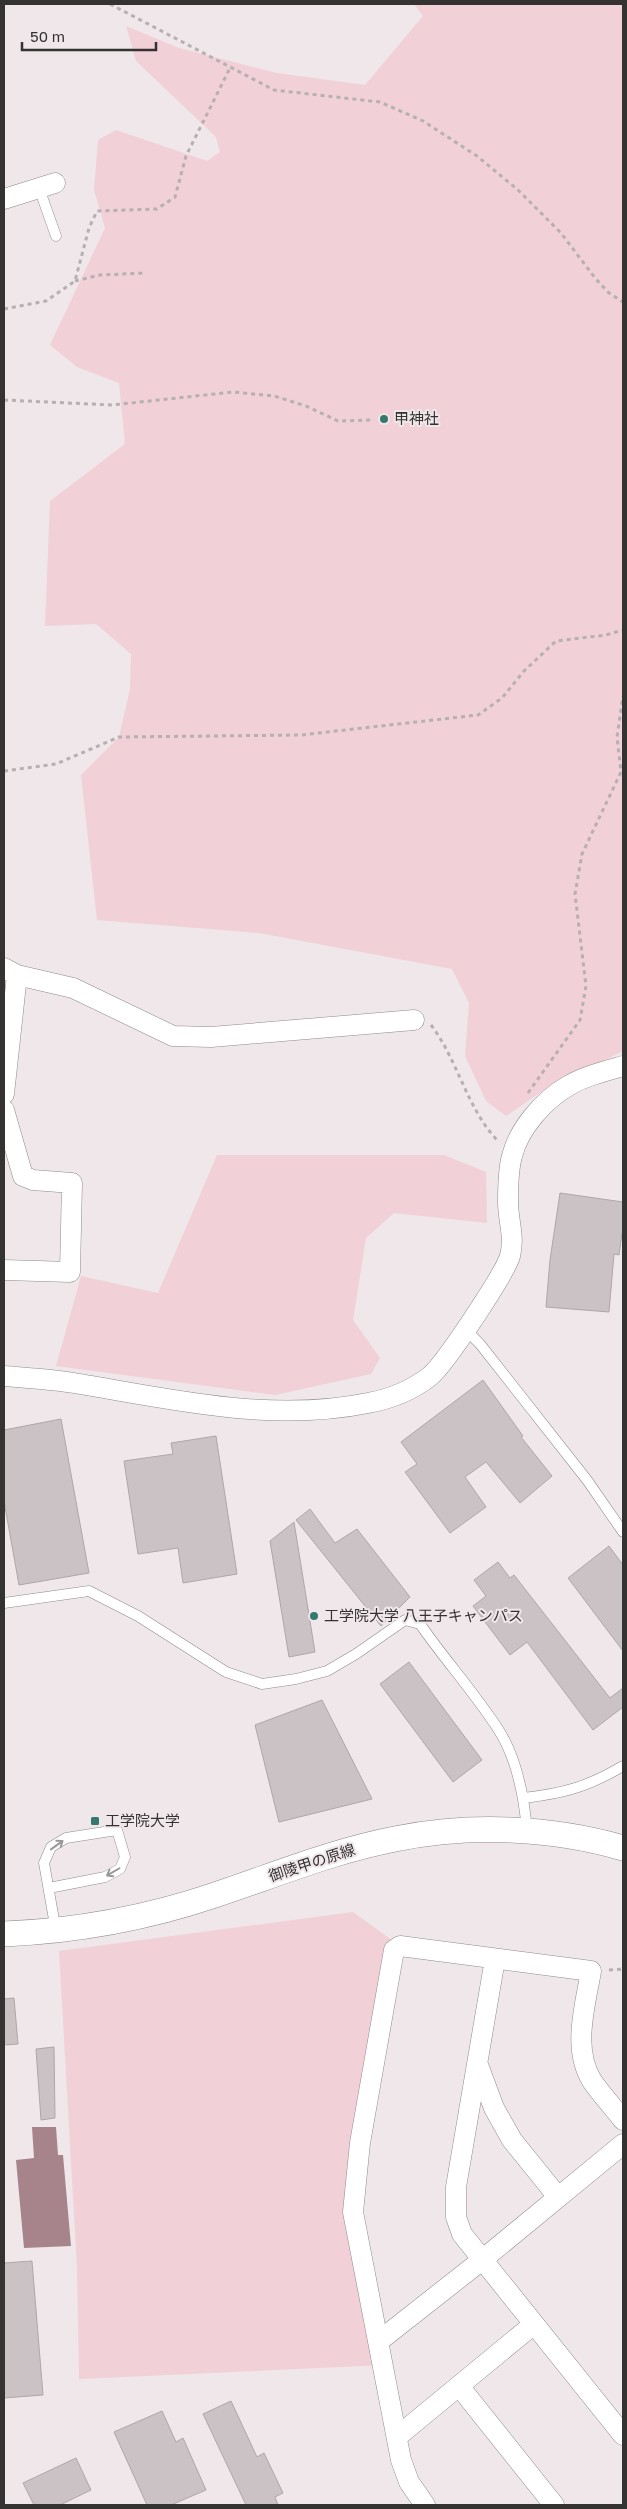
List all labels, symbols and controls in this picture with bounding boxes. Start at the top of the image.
scale bar [22,20,156,52]
text: 50 m [30,27,65,45]
place label: 甲神社 [394,409,439,427]
marker: 甲神社 [378,413,390,425]
place label: 工学院大学 八王子キャンパス [324,1606,523,1624]
marker: 工学院大学 八王子キャンパス [308,1610,320,1622]
place label: 工学院大学 [105,1811,180,1829]
marker: 工学院大学 [89,1815,101,1827]
one-way arrow [50,1840,64,1850]
street label: 御陵甲の原線 [266,1840,357,1885]
one-way arrow [106,1867,121,1877]

